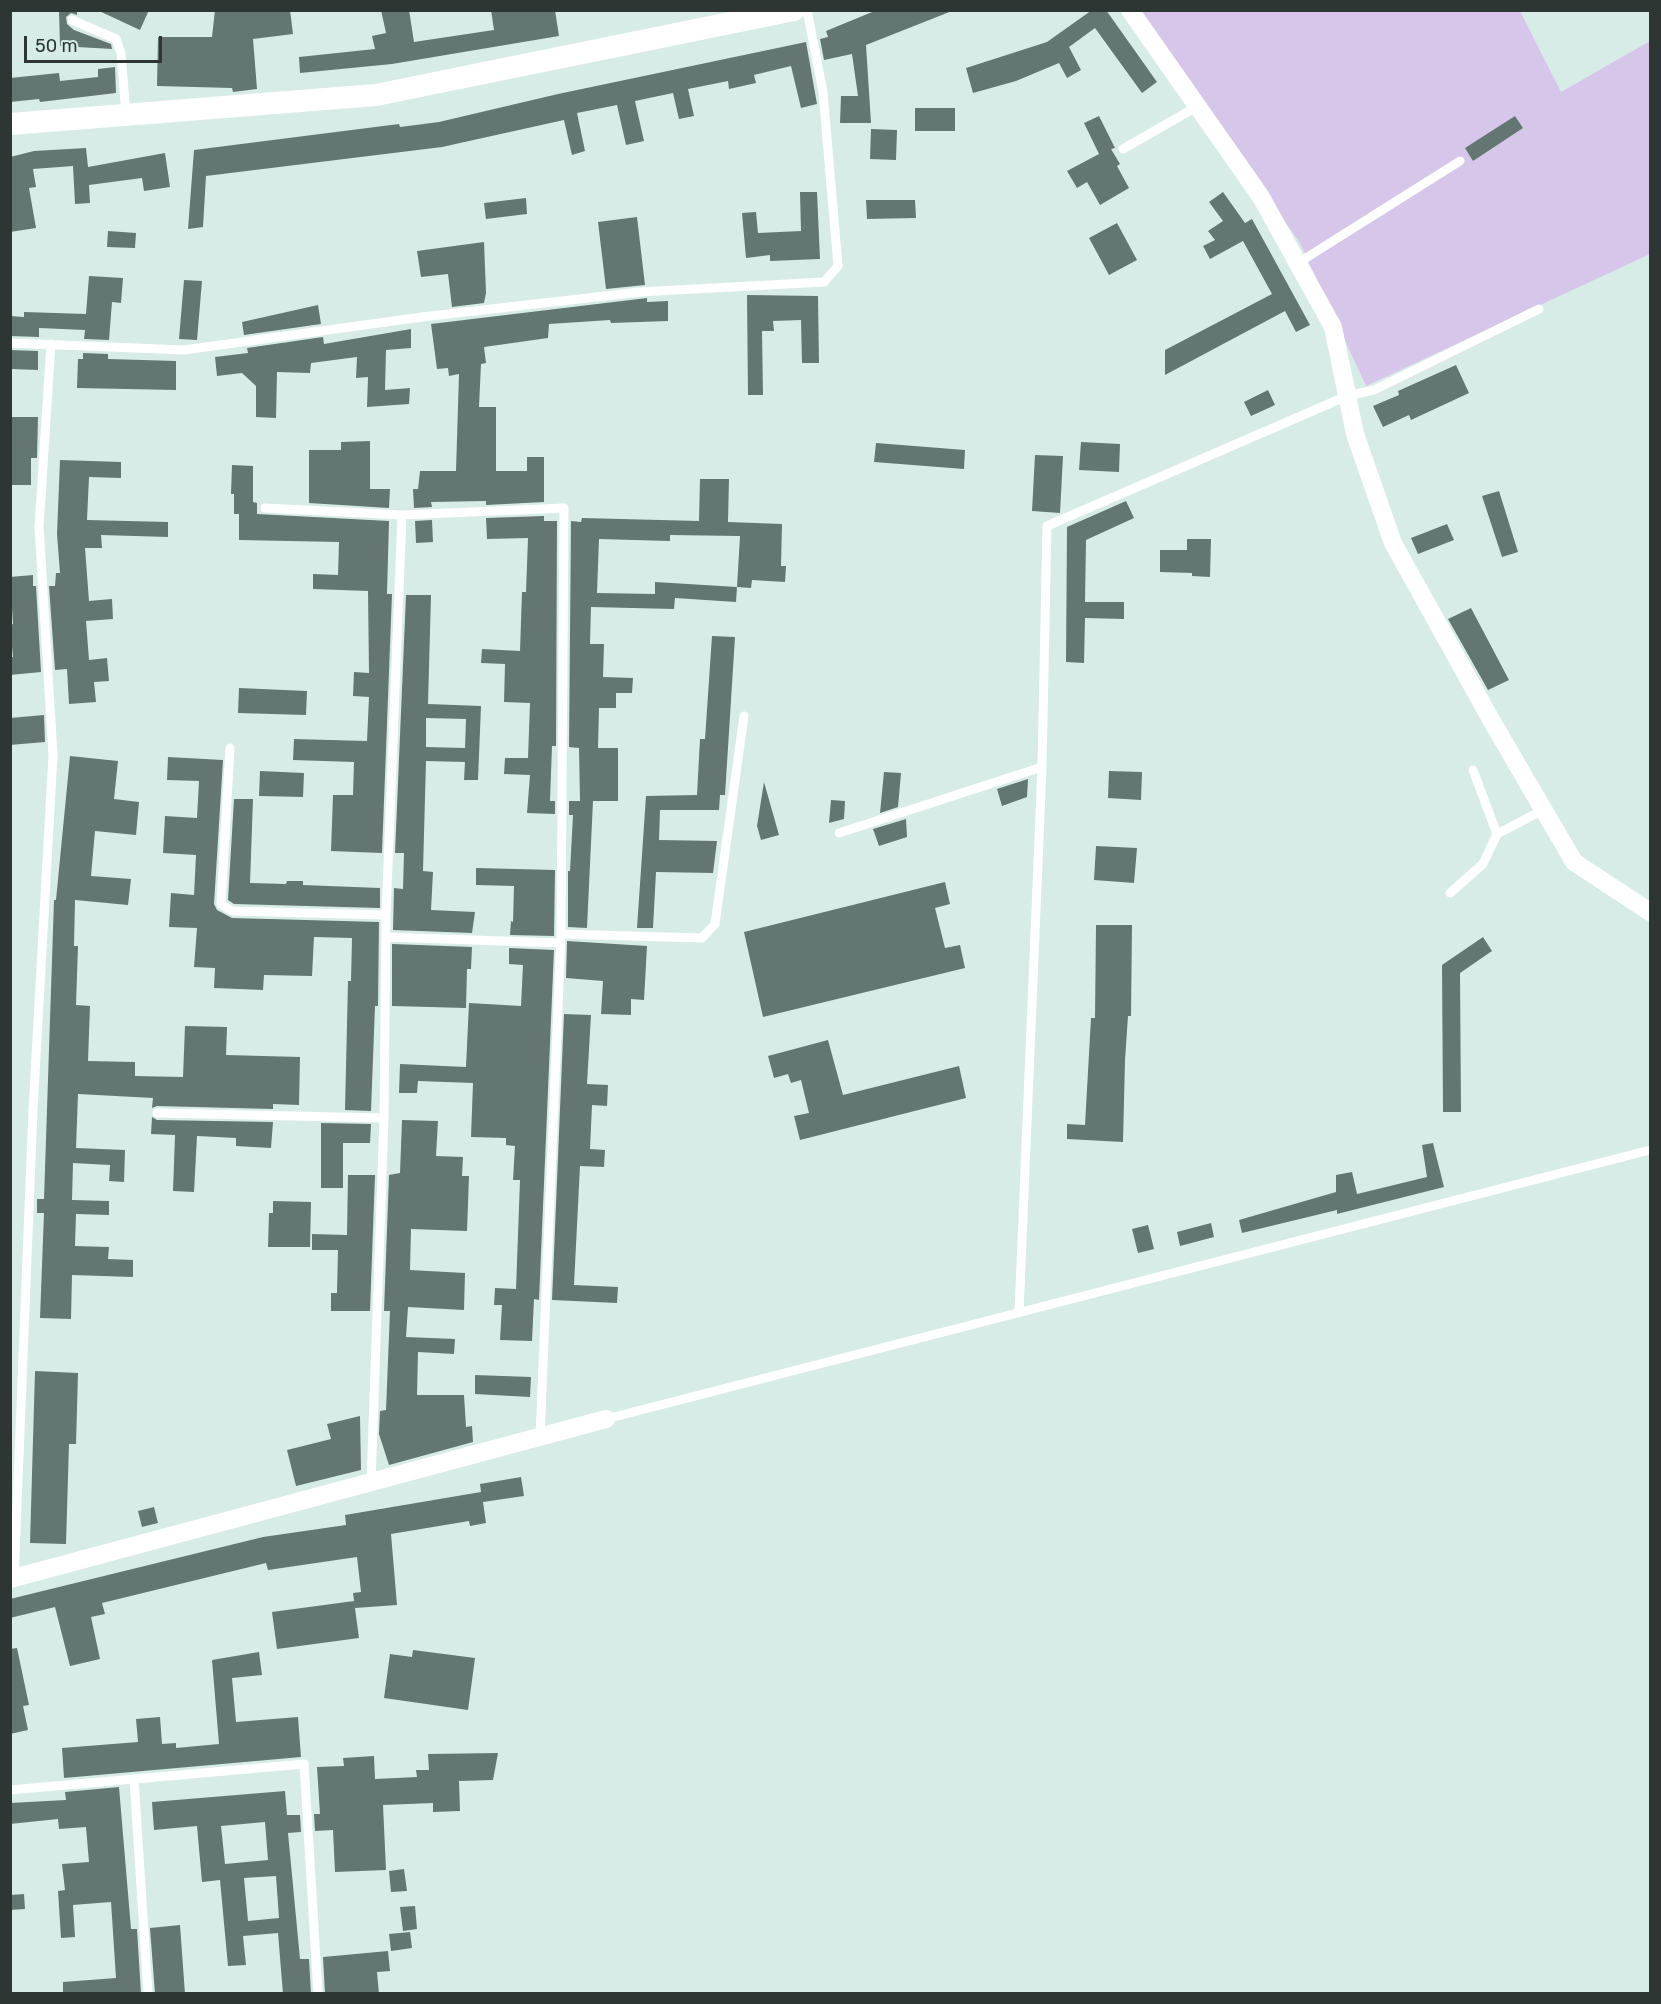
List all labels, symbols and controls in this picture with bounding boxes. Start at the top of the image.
scale bar [27,24,165,62]
text: 50 m [35,35,78,57]

